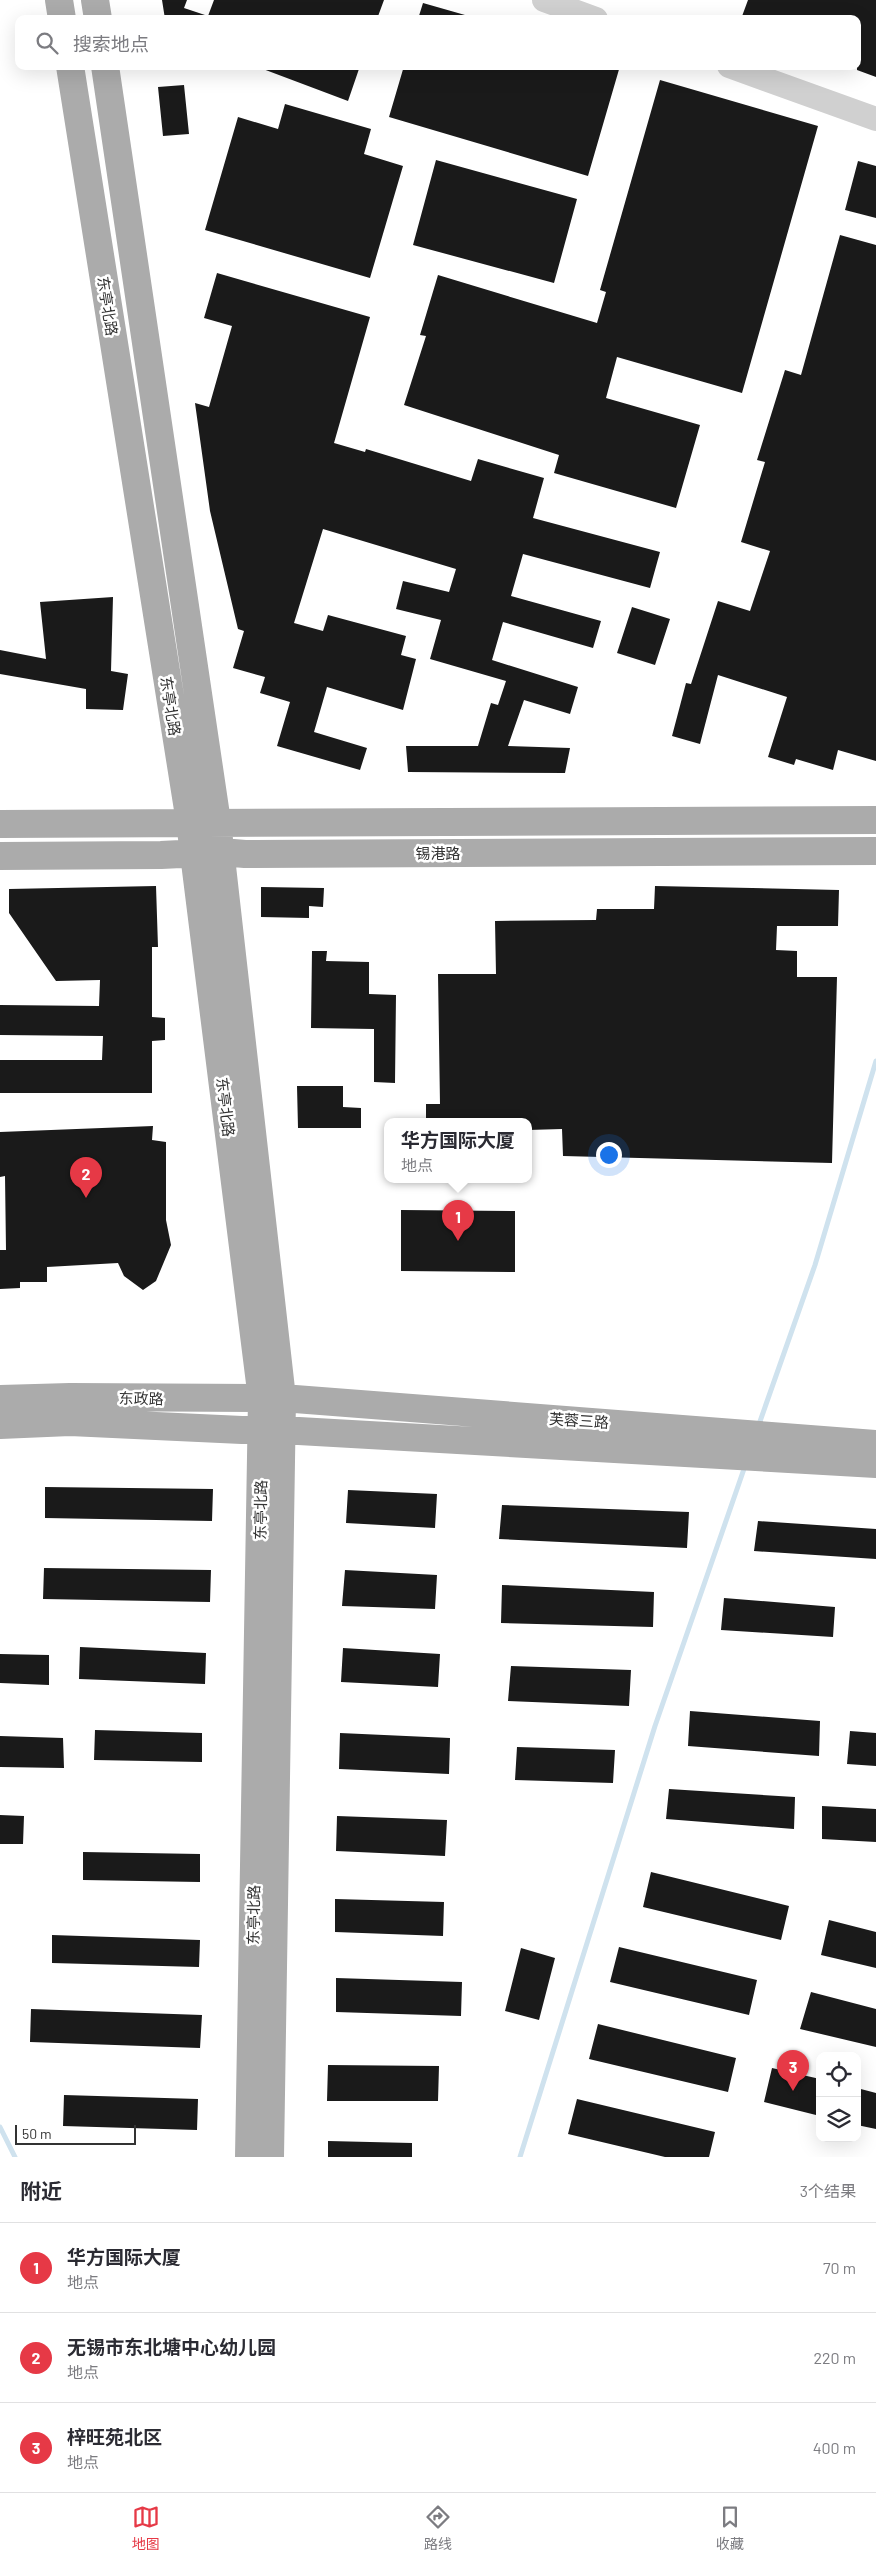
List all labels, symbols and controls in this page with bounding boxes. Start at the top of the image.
search box [15,15,861,70]
icon: search [33,29,61,57]
text: 搜索地点 [73,32,149,55]
street label: 东亭北路 [94,275,122,337]
street label: 东亭北路 [157,675,185,737]
street label: 锡港路 [415,844,461,862]
street label: 东亭北路 [213,1076,239,1138]
popup [384,1118,532,1183]
text: 华方国际大厦 [401,1128,515,1151]
your location [596,1142,622,1168]
text: 地点 [401,1155,433,1174]
pin: 2 [70,1157,102,1198]
pin: 1 [442,1200,474,1241]
street label: 东政路 [118,1389,164,1407]
street label: 芙蓉三路 [548,1409,610,1431]
street label: 东亭北路 [250,1480,270,1540]
street label: 东亭北路 [243,1885,263,1945]
pin: 3 [777,2050,809,2091]
map controls [816,2052,861,2142]
button: locate [816,2052,861,2097]
button: layers [816,2097,861,2142]
scale bar [15,2122,136,2145]
text: 50 m [22,2125,51,2142]
text: 附近 [20,2178,62,2203]
text: 3个结果 [800,2181,856,2200]
text: 华方国际大厦 [67,2245,181,2268]
text: 1 [33,2258,39,2277]
text: 70 m [823,2258,856,2277]
text: 地点 [67,2272,99,2291]
text: 无锡市东北塘中心幼儿园 [67,2335,276,2358]
text: 2 [32,2348,40,2367]
text: 220 m [813,2348,856,2367]
text: 地点 [67,2362,99,2381]
text: 梓旺苑北区 [67,2425,162,2448]
text: 3 [32,2438,40,2457]
text: 400 m [813,2438,856,2457]
text: 地点 [67,2452,99,2471]
tab: 地图 [132,2503,160,2553]
tab: 路线 [424,2503,452,2553]
tab: 收藏 [716,2503,744,2553]

